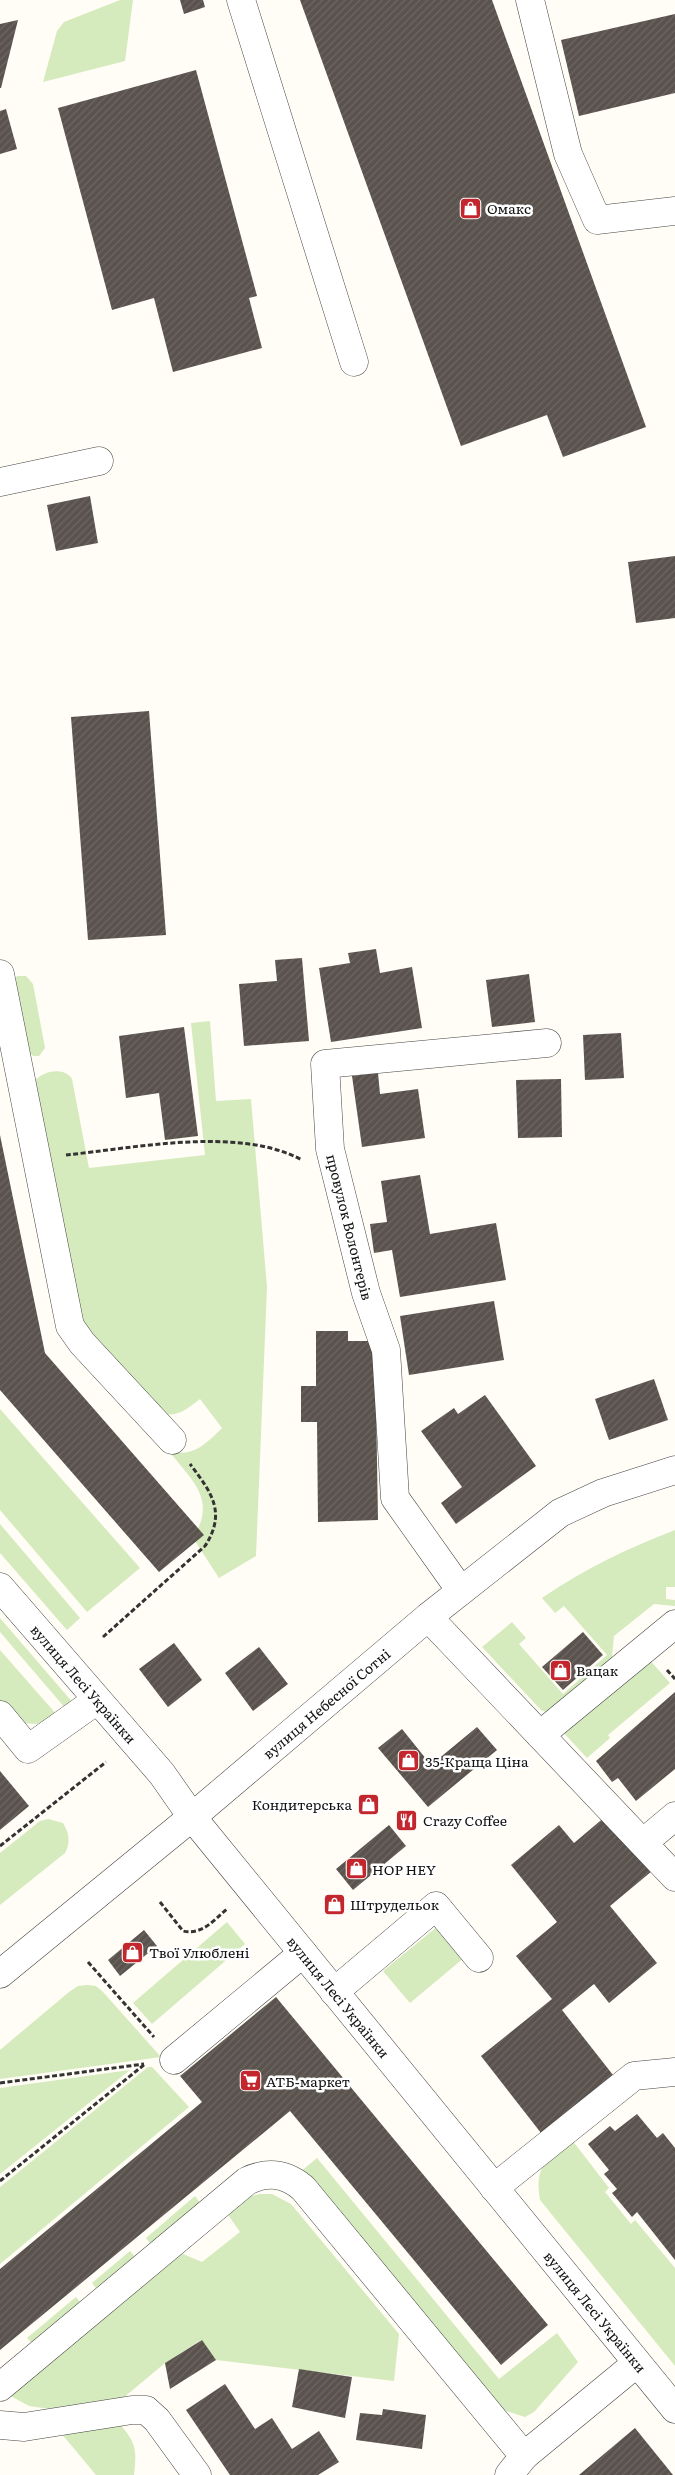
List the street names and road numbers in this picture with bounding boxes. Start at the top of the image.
street label: провулок Волонтерів [322,1152,378,1302]
street label: вулиця Лесі Українки [27,1620,141,1748]
street label: вулиця Небесної Сотні [258,1643,394,1763]
street label: вулиця Лесі Українки [283,1932,395,2062]
street label: вулиця Лесі Українки [540,2246,651,2377]

